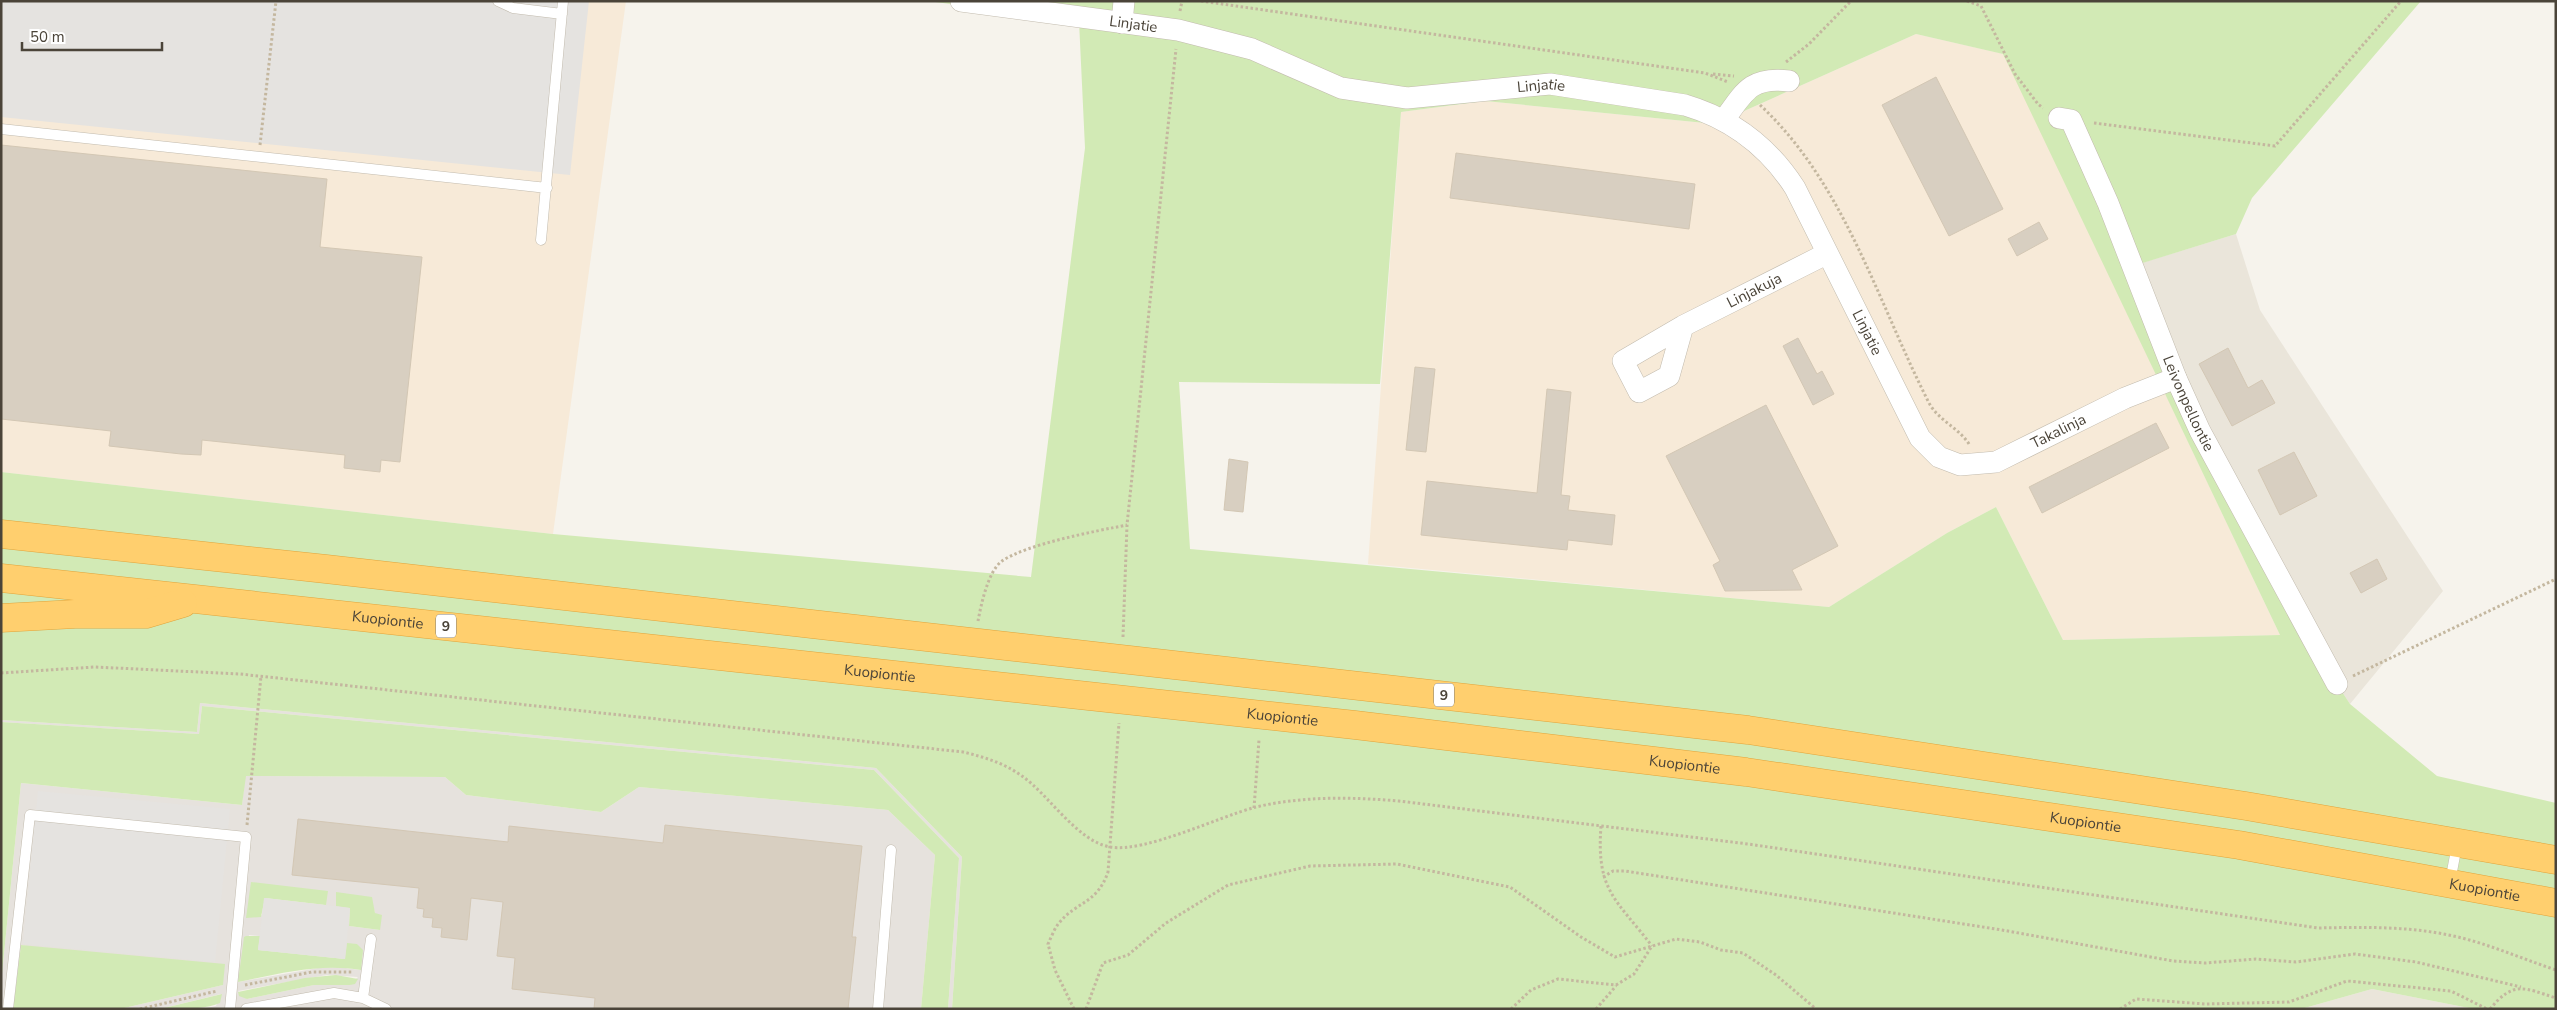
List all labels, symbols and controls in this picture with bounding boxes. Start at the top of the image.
street label: Linjatie [1108,11,1159,37]
scale bar [22,20,162,52]
text: 50 m [30,27,65,47]
street label: Linjatie [1516,74,1567,97]
street label: Linjakuja [1723,268,1785,312]
street label: Linjatie [1847,306,1887,359]
street label: Leivonpellontie [2158,353,2219,455]
street label: Takalinja [2027,409,2089,453]
street label: Kuopiontie [351,606,425,634]
road number: 9 [436,614,456,638]
street label: Kuopiontie [843,660,917,687]
road number: 9 [1434,684,1454,706]
street label: Kuopiontie [1246,703,1319,731]
street label: Kuopiontie [1648,750,1722,779]
street label: Kuopiontie [2049,807,2123,837]
street label: Kuopiontie [2448,874,2522,906]

